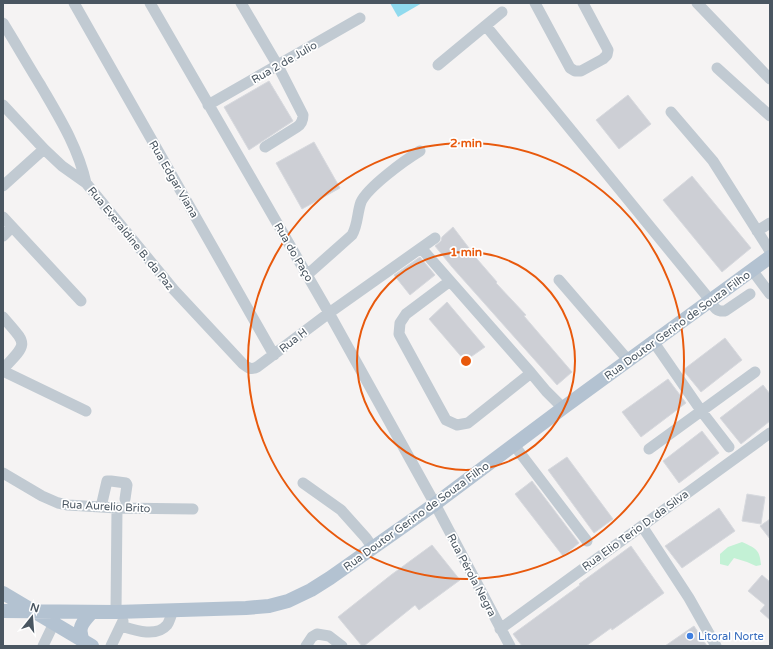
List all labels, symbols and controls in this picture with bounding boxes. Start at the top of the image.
street label: Rua 2 de Julio [249,38,320,86]
text: 2 min [450,136,482,150]
street label: Rua Edgar Viana [146,138,201,220]
street label: Rua Everaldine B. da Paz [85,184,177,293]
street label: Rua do Paço [271,220,316,284]
text: 1 min [450,245,482,259]
street label: Rua Doutor Gerino de Souza Filho [602,268,753,383]
street label: Rua H [277,325,310,355]
centre of rings [459,354,473,368]
street label: Rua Doutor Gerino de Souza Filho [341,459,492,574]
street label: Rua Elio Terio D. da Silva [580,487,691,573]
street label: Rua Aurelio Brito [61,498,151,515]
street label: Rua Pérola Negra [444,532,499,619]
north arrow [12,597,52,637]
text: N [29,600,41,615]
place label: Litoral Norte [698,630,764,643]
marker: Litoral Norte [685,631,695,641]

